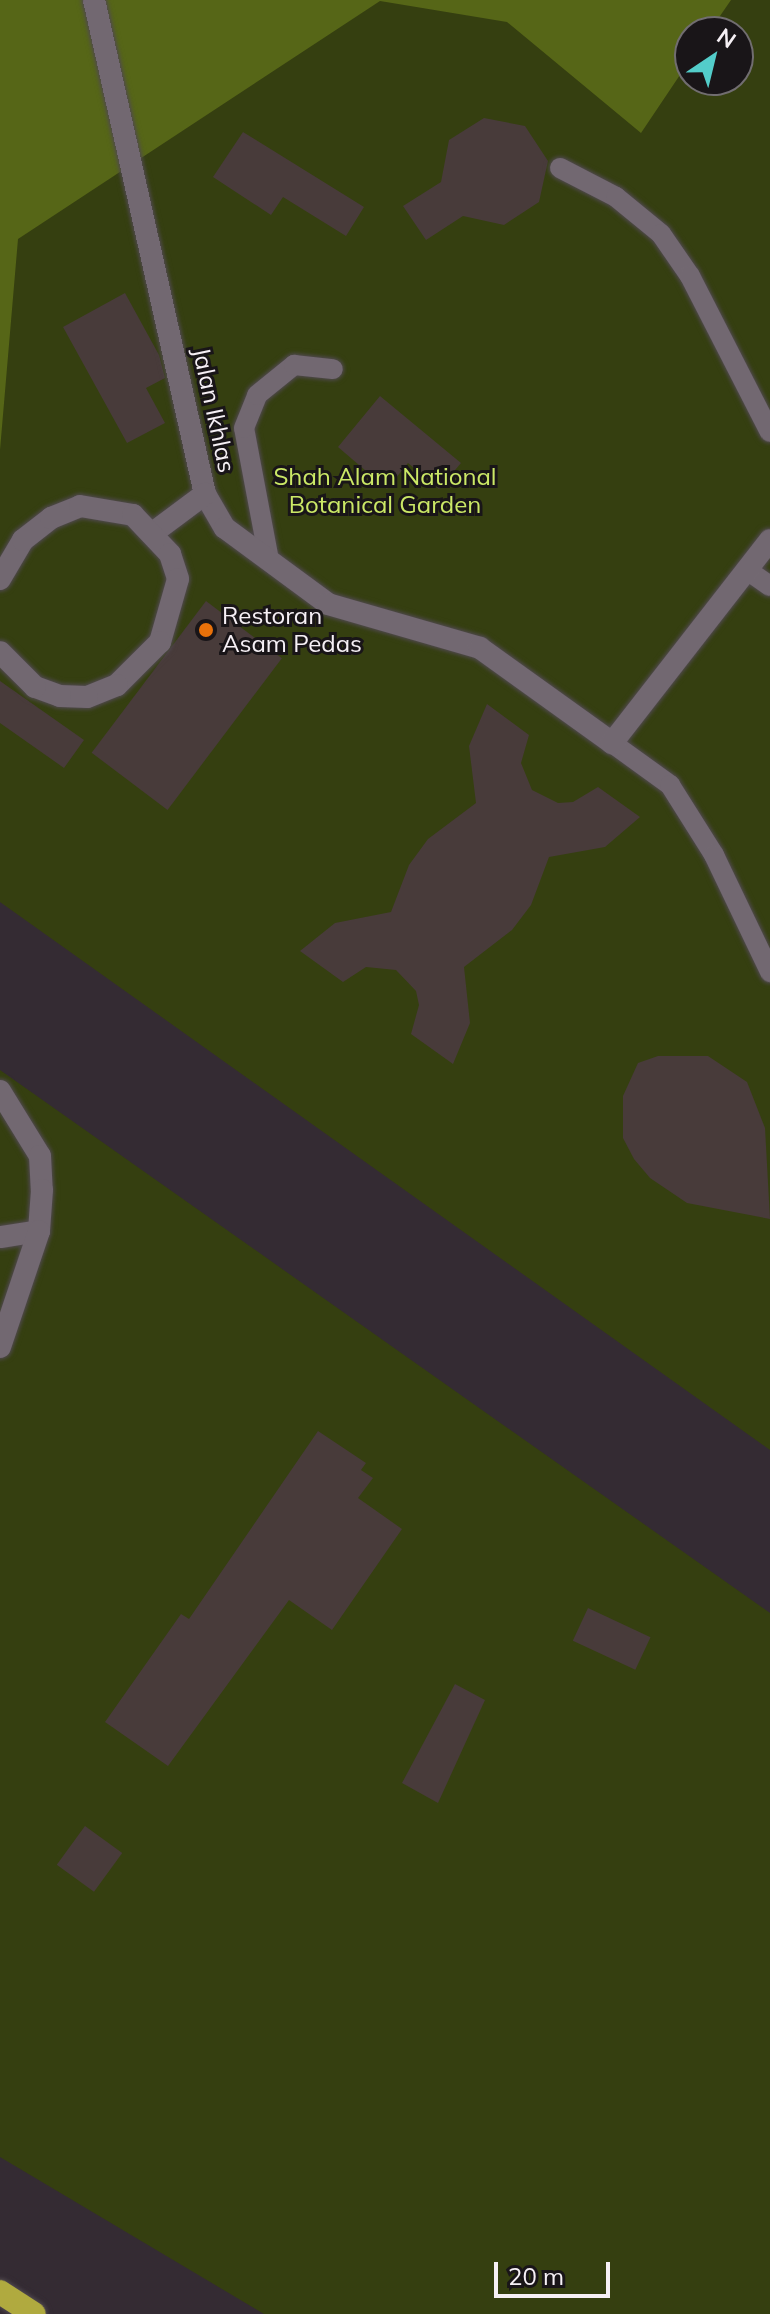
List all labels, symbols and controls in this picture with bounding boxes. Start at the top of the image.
north arrow [674,16,754,96]
text: N [712,22,741,54]
street label: Jalan Ikhlas [187,345,241,475]
park label: Shah Alam National Botanical Garden [273,463,497,519]
place label: Restoran Asam Pedas [222,602,362,658]
marker: Restoran Asam Pedas [197,621,215,639]
scale bar [498,2246,614,2296]
text: 20 m [508,2261,564,2291]

